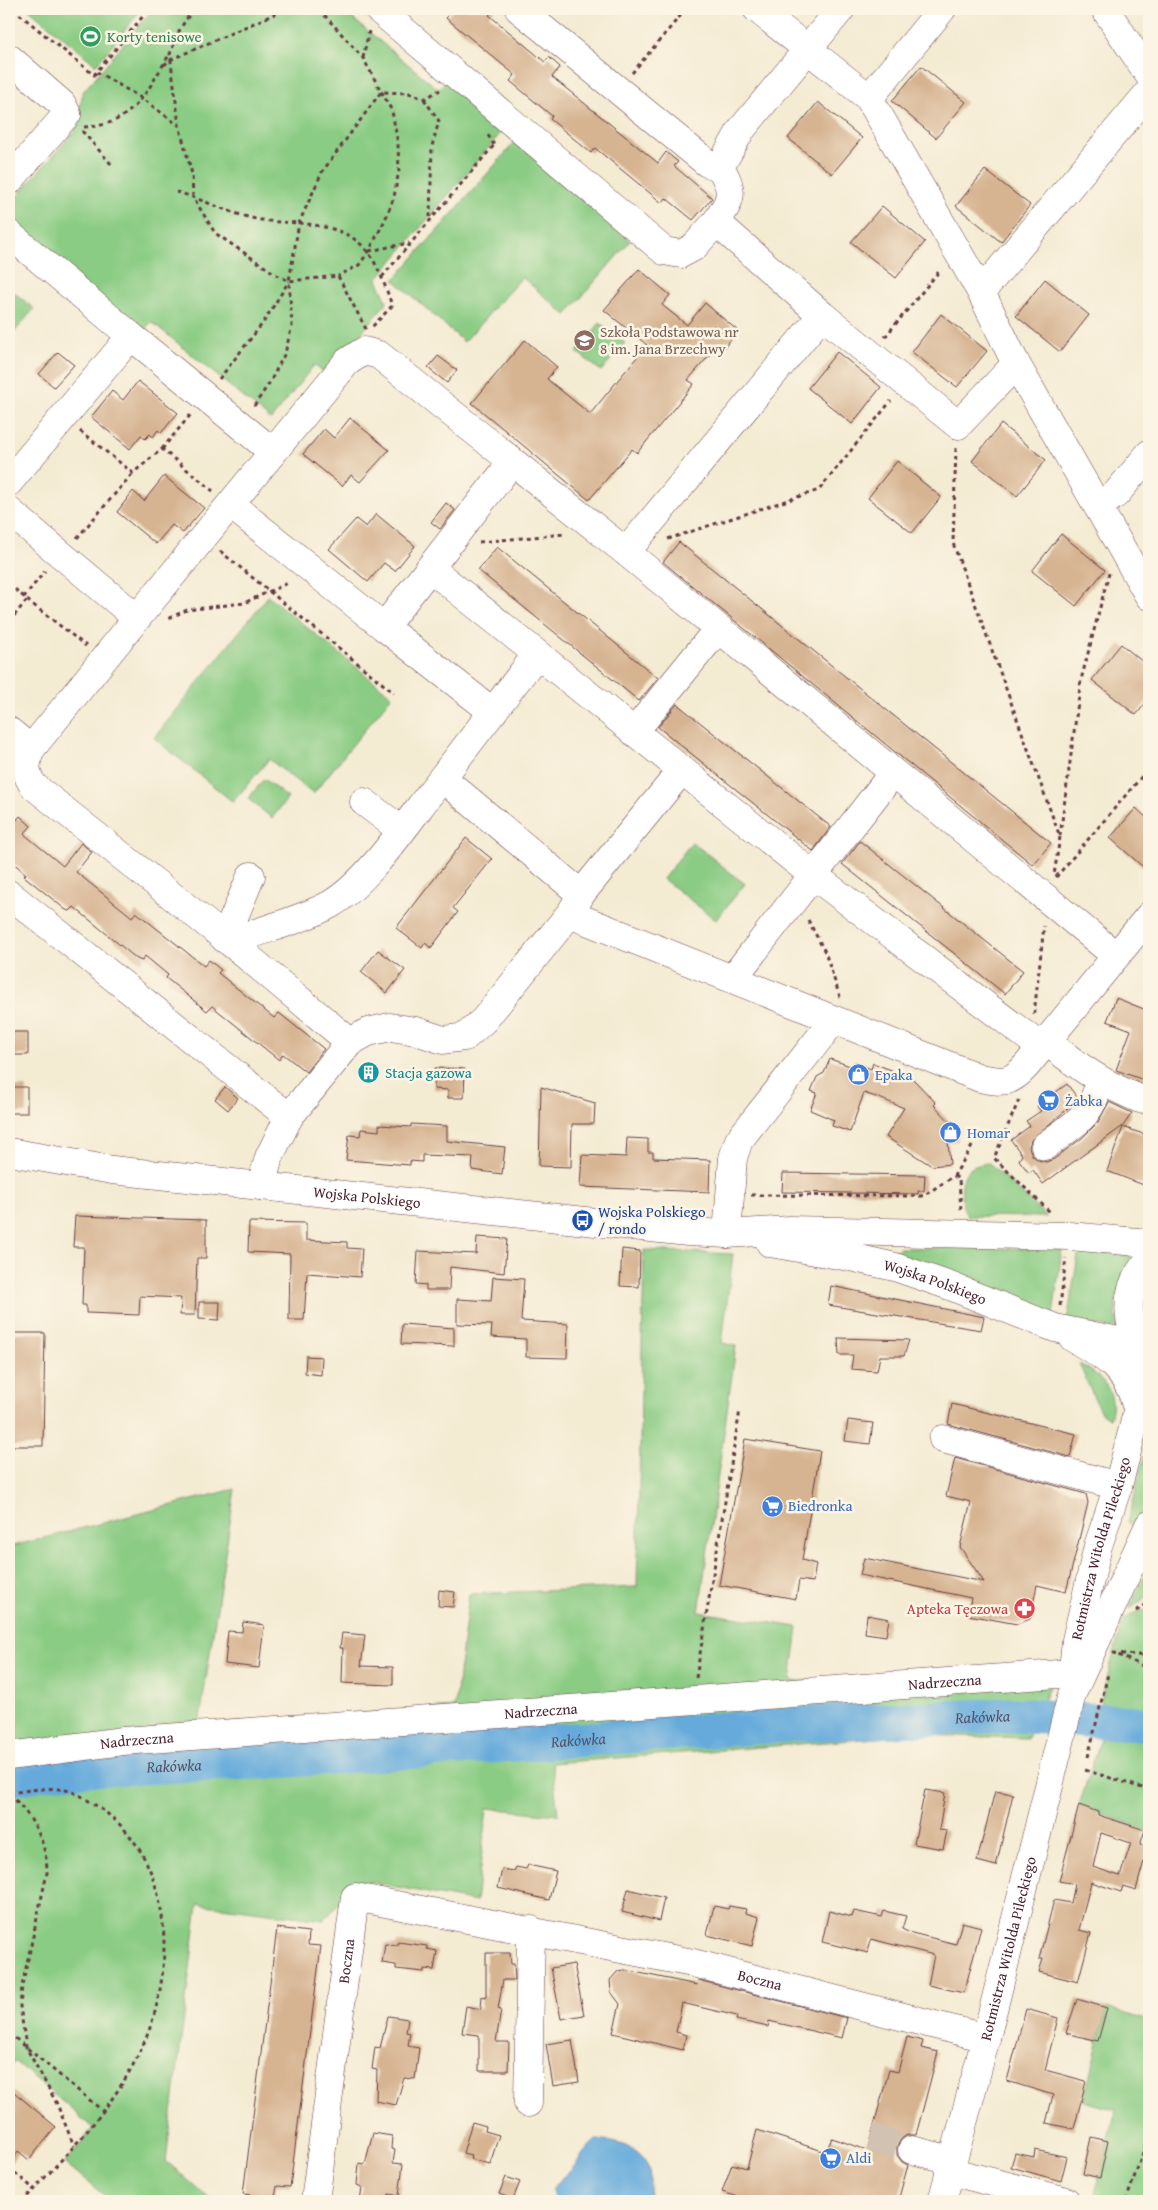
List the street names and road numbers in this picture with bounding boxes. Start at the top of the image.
street label: Wojska Polskiego [312,1181,422,1213]
street label: Wojska Polskiego [882,1254,990,1310]
street label: Rotmistrza Witolda Pileckiego [1065,1454,1135,1642]
street label: Nadrzeczna [907,1669,982,1695]
street label: Nadrzeczna [504,1697,578,1724]
street label: Nadrzeczna [99,1726,174,1754]
street label: Rotmistrza Witolda Pileckiego [975,1854,1041,2043]
street label: Boczna [333,1937,359,1985]
street label: Boczna [736,1964,784,1995]

